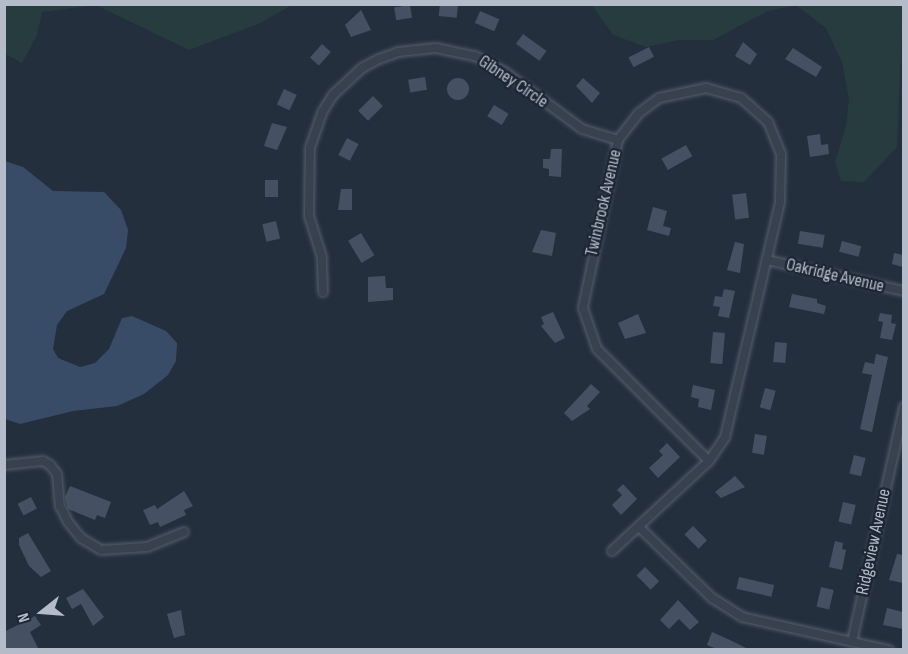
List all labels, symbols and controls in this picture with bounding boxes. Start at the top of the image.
street label: Gibney Circle [474,51,552,113]
street label: Twinbrook Avenue [581,148,627,258]
street label: Oakridge Avenue [784,254,886,298]
street label: Ridgeview Avenue [852,487,896,597]
north arrow [12,582,72,642]
text: N [14,611,35,624]

